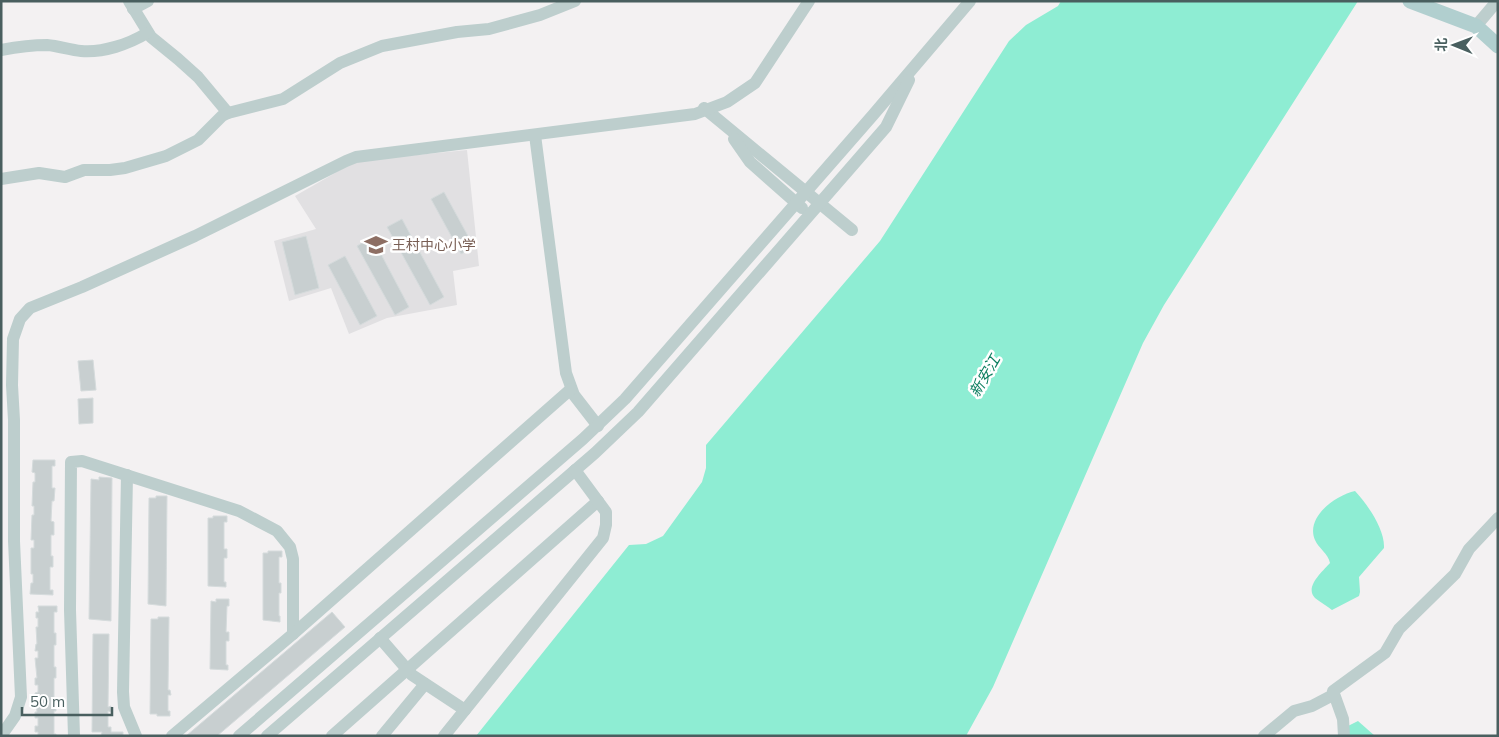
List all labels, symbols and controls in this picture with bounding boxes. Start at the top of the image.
north arrow [1429,20,1479,70]
text: 北 [1432,38,1450,52]
school or university icon: 王村中心小学 [363,232,389,258]
place label: 王村中心小学 [392,236,476,254]
water label: 新安江 [965,350,1005,400]
scale bar [22,684,112,716]
text: 50 m [30,692,65,711]

